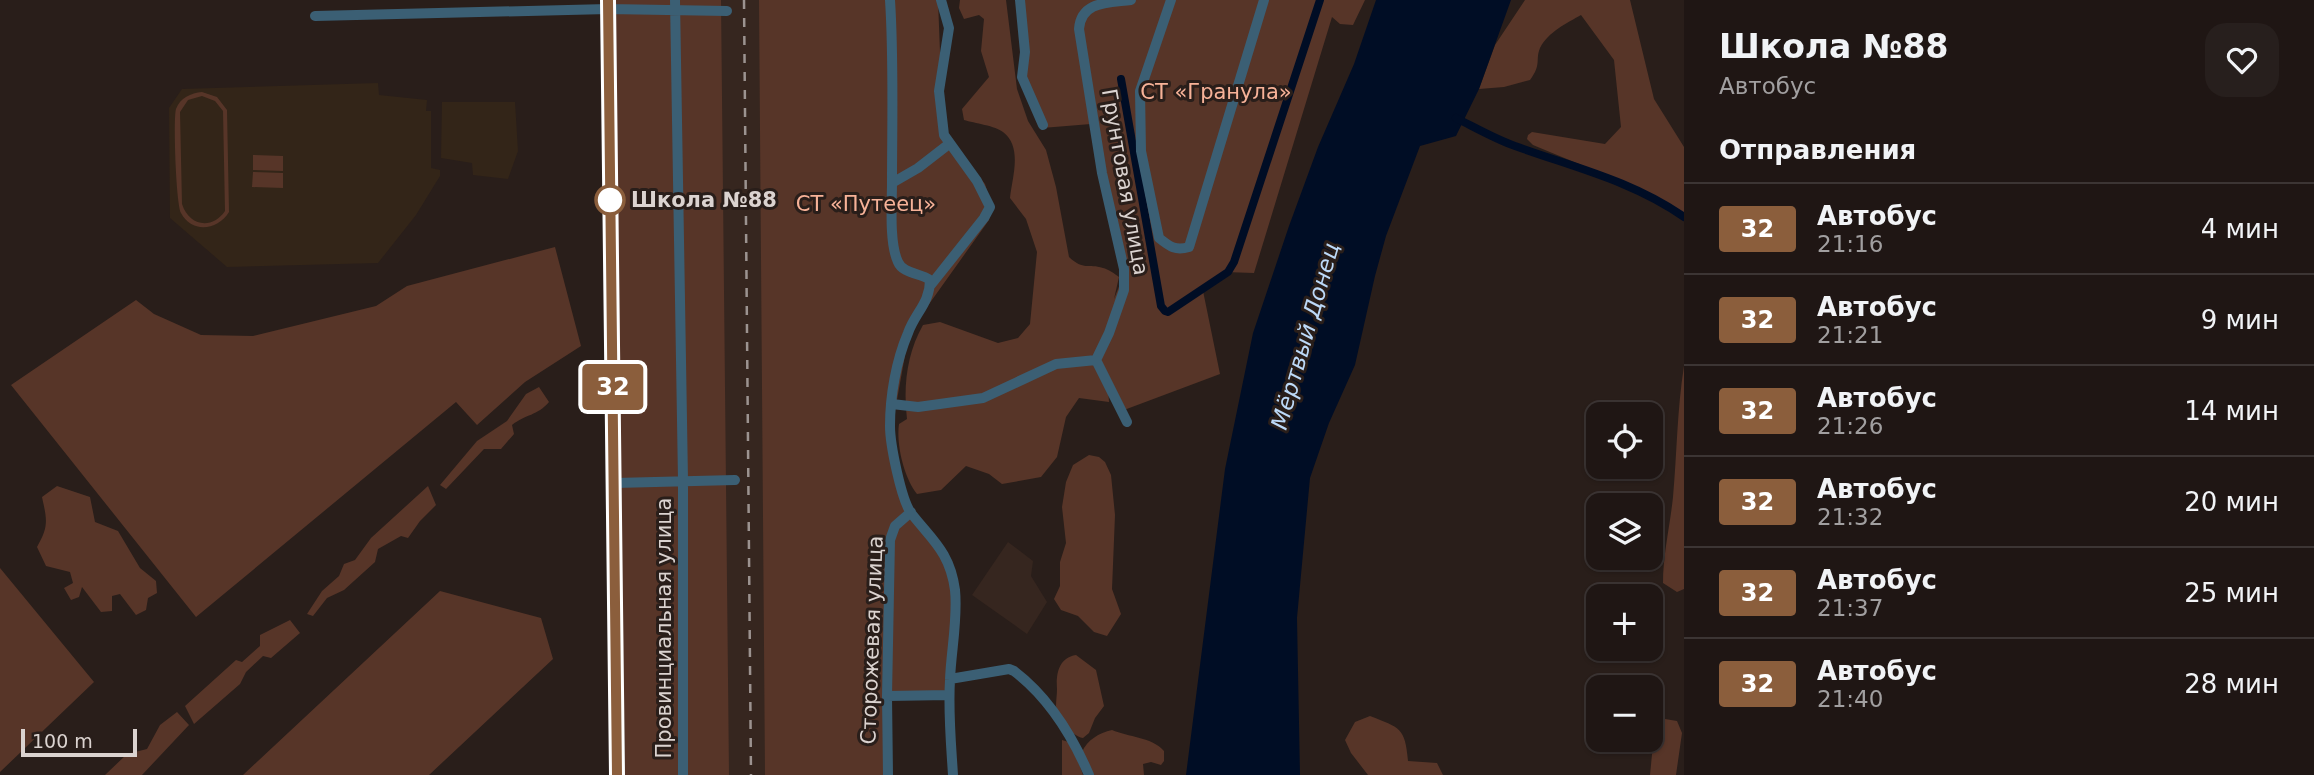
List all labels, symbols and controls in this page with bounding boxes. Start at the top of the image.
button: heart [2205,23,2279,97]
text: Школа №88 [1719,27,1948,66]
text: Автобус [1719,73,1816,99]
park label: СТ «Гранула» [1140,80,1292,104]
street label: Грунтовая улица [1097,87,1153,277]
text: Отправления [1719,135,1916,165]
marker: Школа №88 [595,185,625,215]
place label: Школа №88 [631,188,777,212]
park label: СТ «Путеец» [796,192,936,216]
text: Автобус [1817,201,1937,231]
text: 4 мин [2201,214,2279,244]
text: 32 [1741,215,1774,243]
text: 21:16 [1817,231,1883,257]
water label: Мёртвый Донец [1266,240,1344,432]
text: Автобус [1817,292,1937,322]
text: 9 мин [2201,305,2279,335]
text: 32 [1741,306,1774,334]
text: 21:21 [1817,322,1883,348]
line badge: 32 [582,364,644,410]
text: 32 [596,373,630,401]
text: Автобус [1817,383,1937,413]
text: 14 мин [2184,396,2279,426]
text: 32 [1741,397,1774,425]
map controls [1586,402,1663,752]
button: locate [1586,402,1663,479]
text: 21:26 [1817,413,1883,439]
text: Автобус [1817,474,1937,504]
text: 20 мин [2184,487,2279,517]
text: 32 [1741,488,1774,516]
button: layers [1586,493,1663,570]
street label: Провинциальная улица [652,498,676,758]
text: 21:32 [1817,504,1883,530]
street label: Сторожевая улица [856,535,888,745]
text: Автобус [1817,565,1937,595]
text: 25 мин [2184,578,2279,608]
text: 32 [1741,579,1774,607]
button: + [1586,584,1663,661]
text: 21:37 [1817,595,1883,621]
text: Автобус [1817,656,1937,686]
text: 28 мин [2184,669,2279,699]
text: 32 [1741,670,1774,698]
button: − [1586,675,1663,752]
text: 21:40 [1817,686,1883,712]
scale bar [21,726,136,758]
text: 100 m [32,730,93,752]

